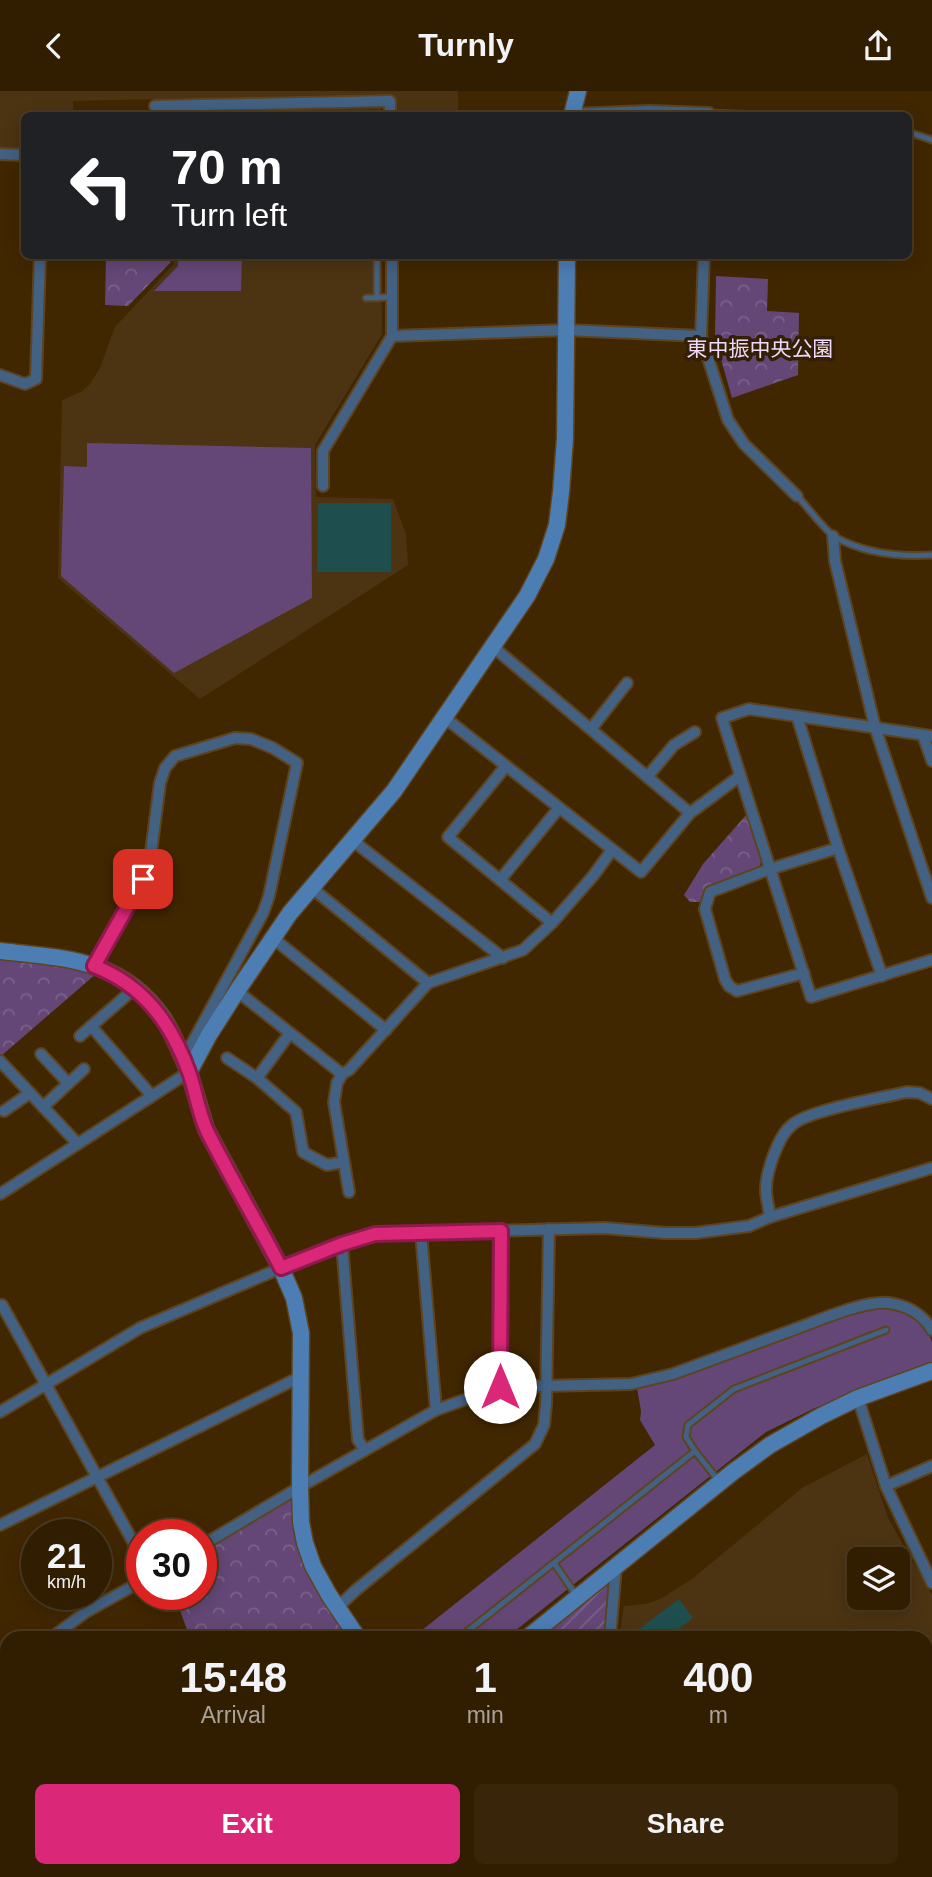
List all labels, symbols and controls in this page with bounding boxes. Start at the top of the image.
icon: back [35,27,73,65]
text: Turnly [418,27,514,63]
icon: share [859,27,897,65]
icon: left [56,140,147,231]
text: 70 m [171,140,283,194]
text: Turn left [171,197,287,233]
park label: 東中振中央公園 [687,337,834,360]
pin [113,849,173,909]
icon: arrive [124,860,162,898]
position arrow [463,1350,537,1424]
speed limit sign: 30 [126,1519,217,1610]
text: 21 [47,1536,86,1575]
map controls [847,1547,910,1610]
button: layers [847,1547,910,1610]
text: km/h [47,1572,86,1592]
text: 15:48 [180,1654,287,1701]
text: 1 [473,1654,497,1701]
text: 400 [683,1654,753,1701]
text: Arrival [201,1702,266,1728]
text: min [467,1702,504,1728]
text: m [709,1702,728,1728]
button: Exit [35,1784,460,1864]
button: Share [474,1784,898,1864]

